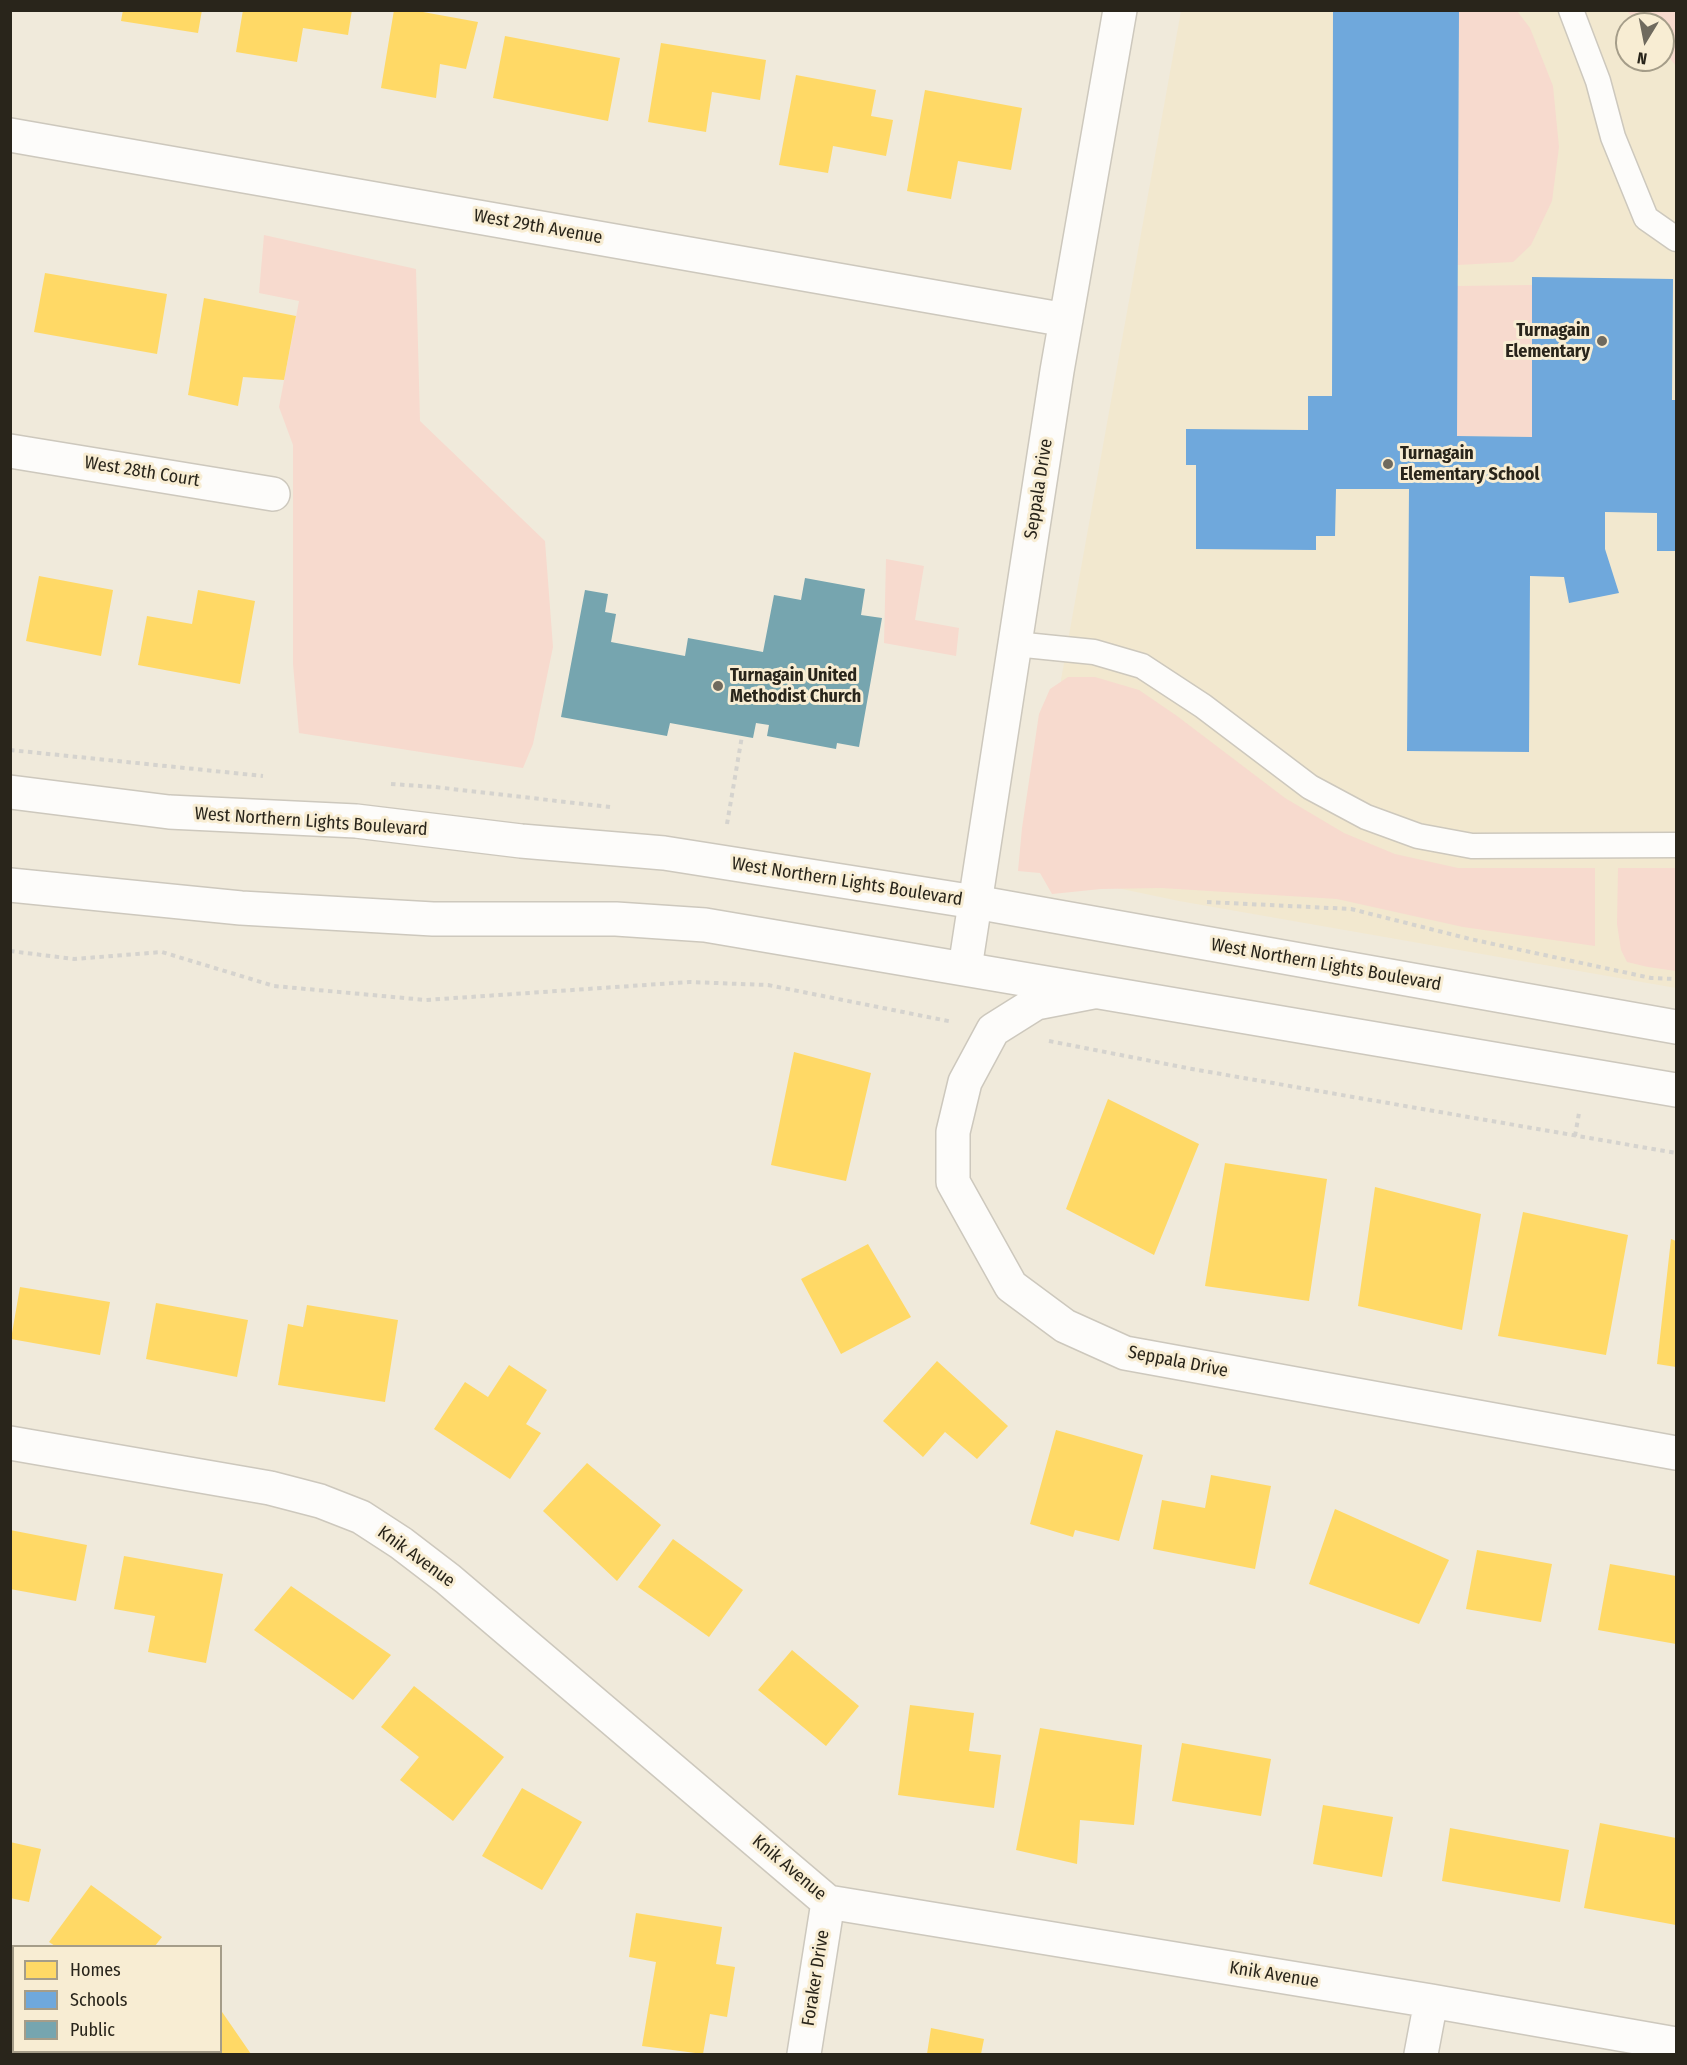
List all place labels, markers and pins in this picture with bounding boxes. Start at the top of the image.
place label: Turnagain Elementary [1505,320,1590,362]
marker: Turnagain Elementary [1595,334,1609,348]
place label: Turnagain Elementary School [1400,443,1539,486]
marker: Turnagain Elementary School [1381,457,1395,471]
place label: Turnagain United Methodist Church [730,665,861,708]
marker: Turnagain United Methodist Church [711,679,725,693]

